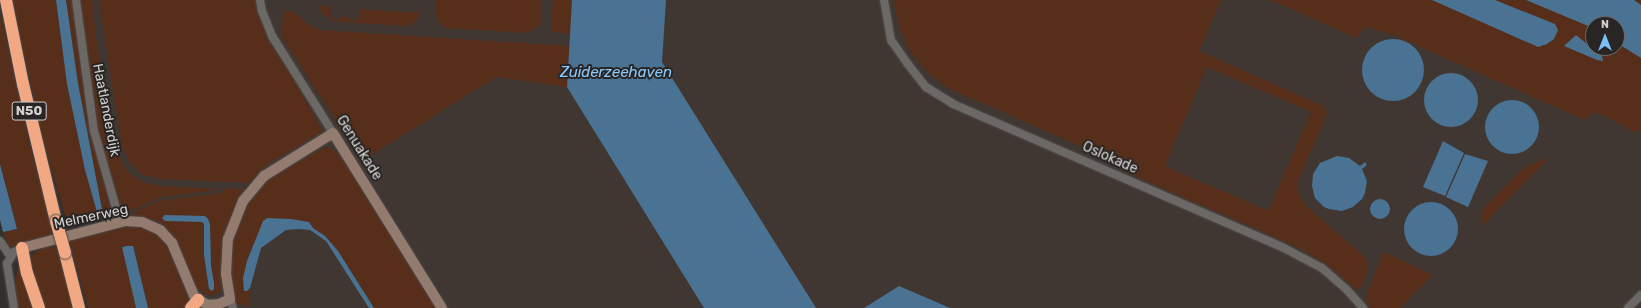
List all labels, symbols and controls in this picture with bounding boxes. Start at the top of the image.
north arrow [1585,16,1625,56]
text: N [1601,18,1609,31]
street label: Haatlanderdijk [89,62,123,158]
water label: Zuiderzeehaven [560,64,672,82]
road number: N50 [11,100,47,122]
street label: Genuakade [333,113,385,183]
street label: Oslokade [1080,138,1140,178]
street label: Melmerweg [52,201,130,233]

